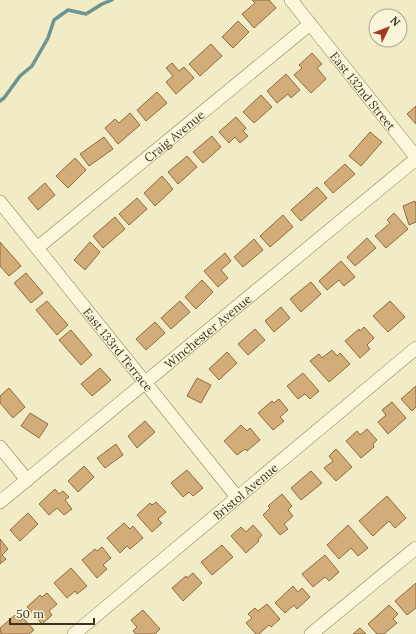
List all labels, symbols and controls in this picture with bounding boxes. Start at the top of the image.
north arrow [368,8,408,48]
text: N [387,13,404,29]
street label: East 132nd Street [327,48,399,133]
street label: Craig Avenue [141,106,207,165]
street label: Winchester Avenue [161,290,255,371]
street label: East 133rd Terrace [80,304,157,395]
street label: Bristol Avenue [209,459,281,522]
scale bar [10,600,94,626]
text: 50 m [16,606,44,621]

